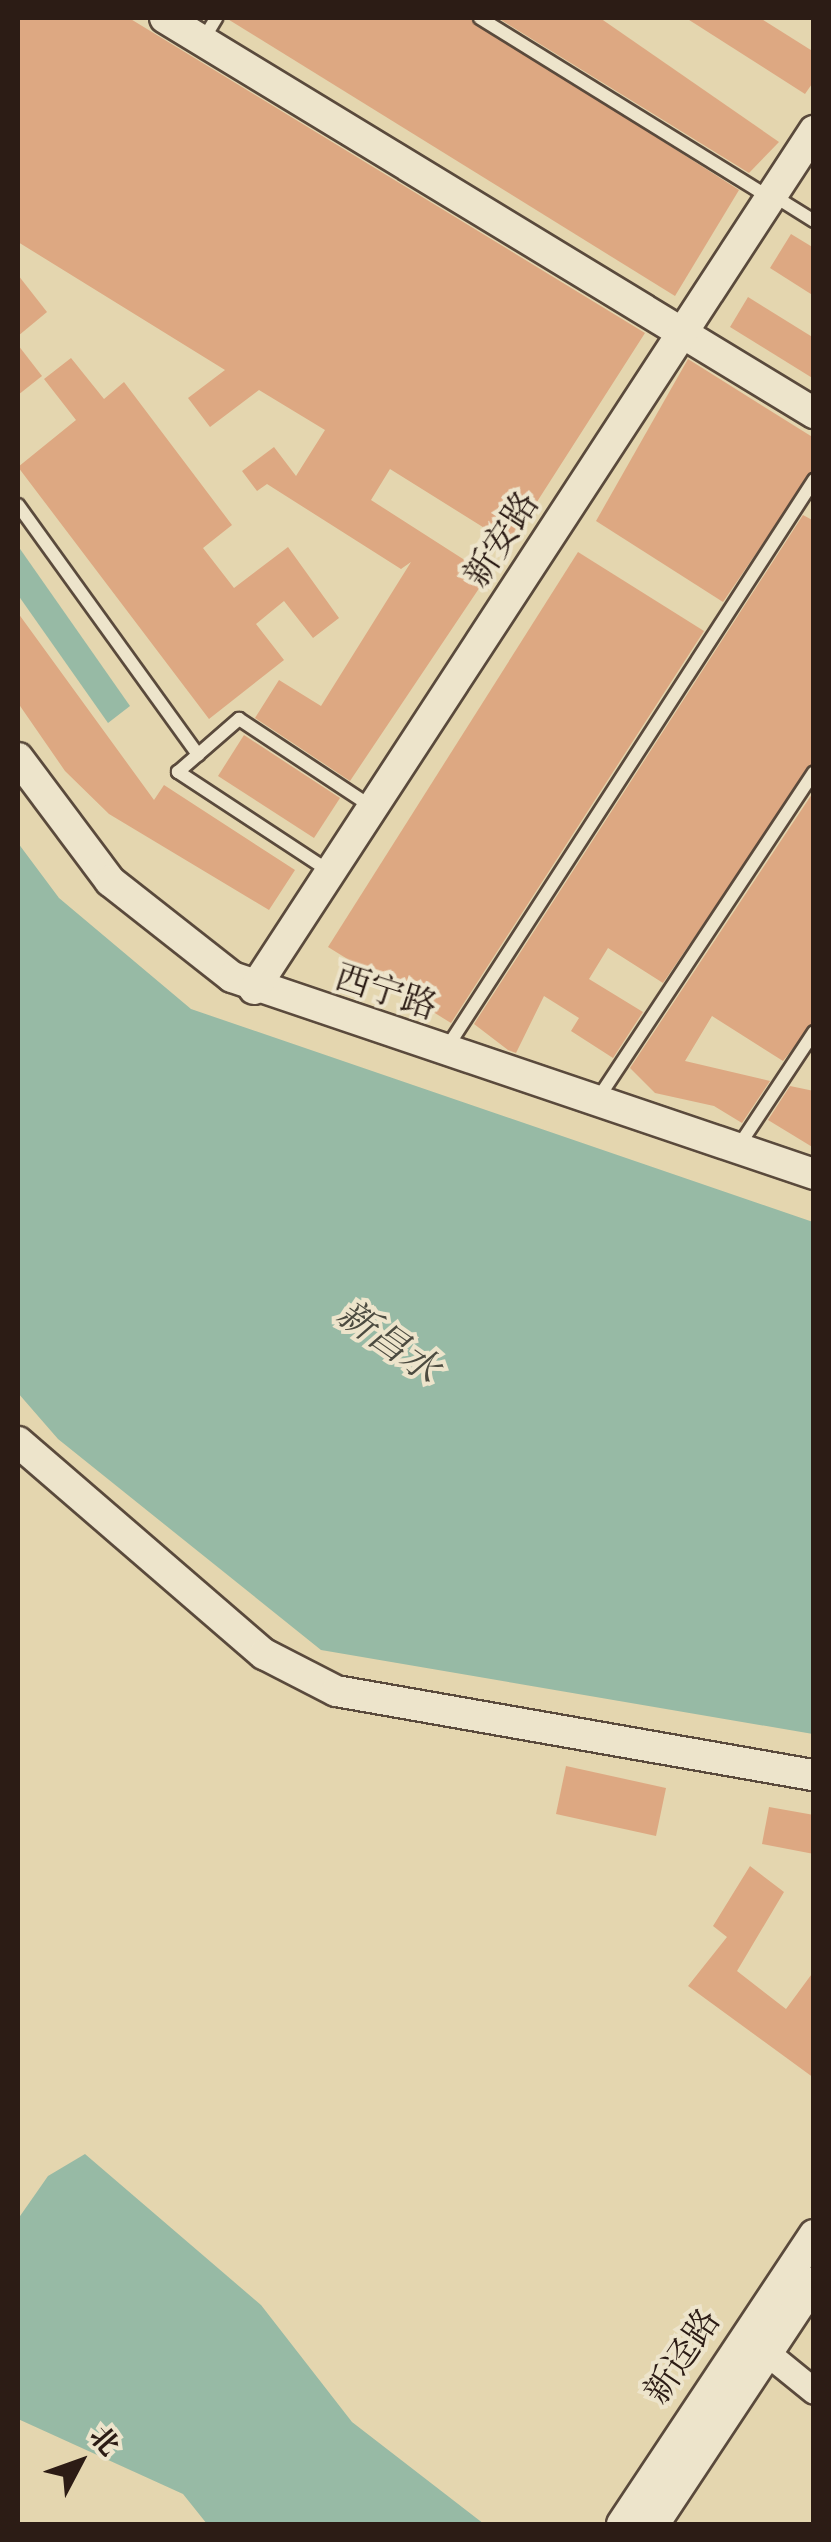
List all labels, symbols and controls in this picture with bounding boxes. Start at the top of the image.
street label: 新安路 [458,486,550,596]
street label: 西宁路 [329,959,441,1031]
water label: 新昌水 [326,1294,446,1396]
street label: 新迳路 [638,2303,732,2413]
north arrow [30,2412,130,2512]
text: 北 [78,2419,127,2466]

